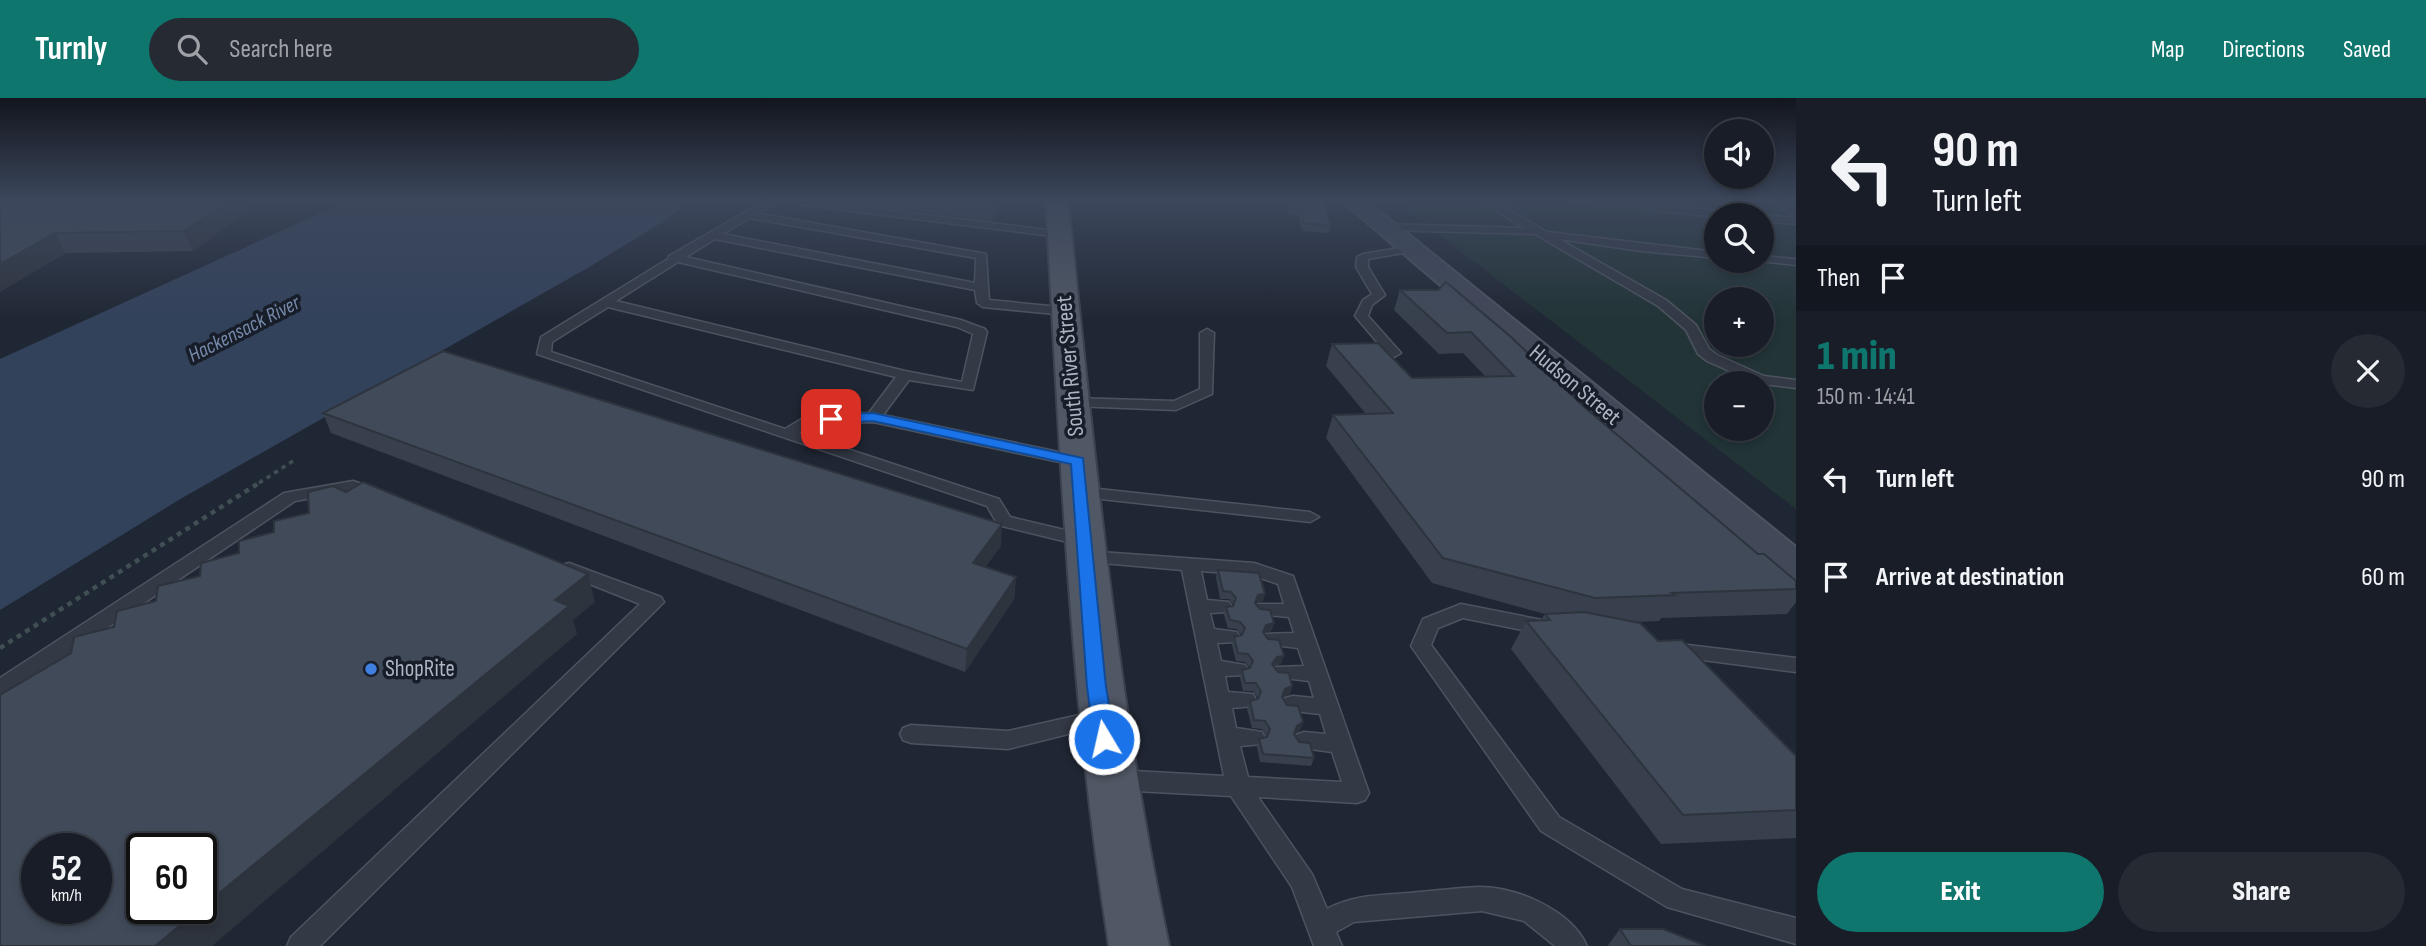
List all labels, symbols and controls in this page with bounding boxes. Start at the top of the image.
search box [149,18,639,81]
text: Turnly [35,29,107,69]
icon: search [173,30,211,68]
text: Search here [229,34,333,65]
text: Map [2151,35,2184,64]
text: Directions [2222,35,2305,64]
text: Saved [2343,35,2391,64]
map controls [1704,119,1774,441]
button: sound [1704,119,1774,189]
text: 90 m [1932,122,2019,181]
icon: left [1817,126,1908,217]
text: Turn left [1932,182,2022,221]
button: search [1704,203,1774,273]
icon: arrive [1874,259,1912,297]
text: Then [1817,263,1860,294]
button: + [1704,287,1774,357]
water label: Hackensack River [184,290,305,368]
street label: South River Street [1050,294,1090,438]
text: 1 min [1817,331,1897,382]
button: close [2331,334,2405,408]
street label: Hudson Street [1524,339,1626,431]
button: − [1704,371,1774,441]
text: 150 m · 14:41 [1817,383,1915,411]
pin [801,389,861,449]
icon: arrive [812,400,850,438]
icon: left [1817,460,1855,498]
text: Turn left [1876,464,1954,495]
text: 90 m [2361,464,2405,495]
icon: arrive [1817,558,1855,596]
text: Arrive at destination [1876,562,2064,593]
text: 60 m [2361,562,2405,593]
place label: ShopRite [385,655,455,683]
marker: ShopRite [363,661,379,677]
position arrow [1067,702,1141,776]
speed limit sign: 60 [126,833,217,924]
text: 52 [51,848,82,891]
button: Exit [1817,852,2104,932]
button: Share [2118,852,2405,932]
text: km/h [51,885,82,906]

